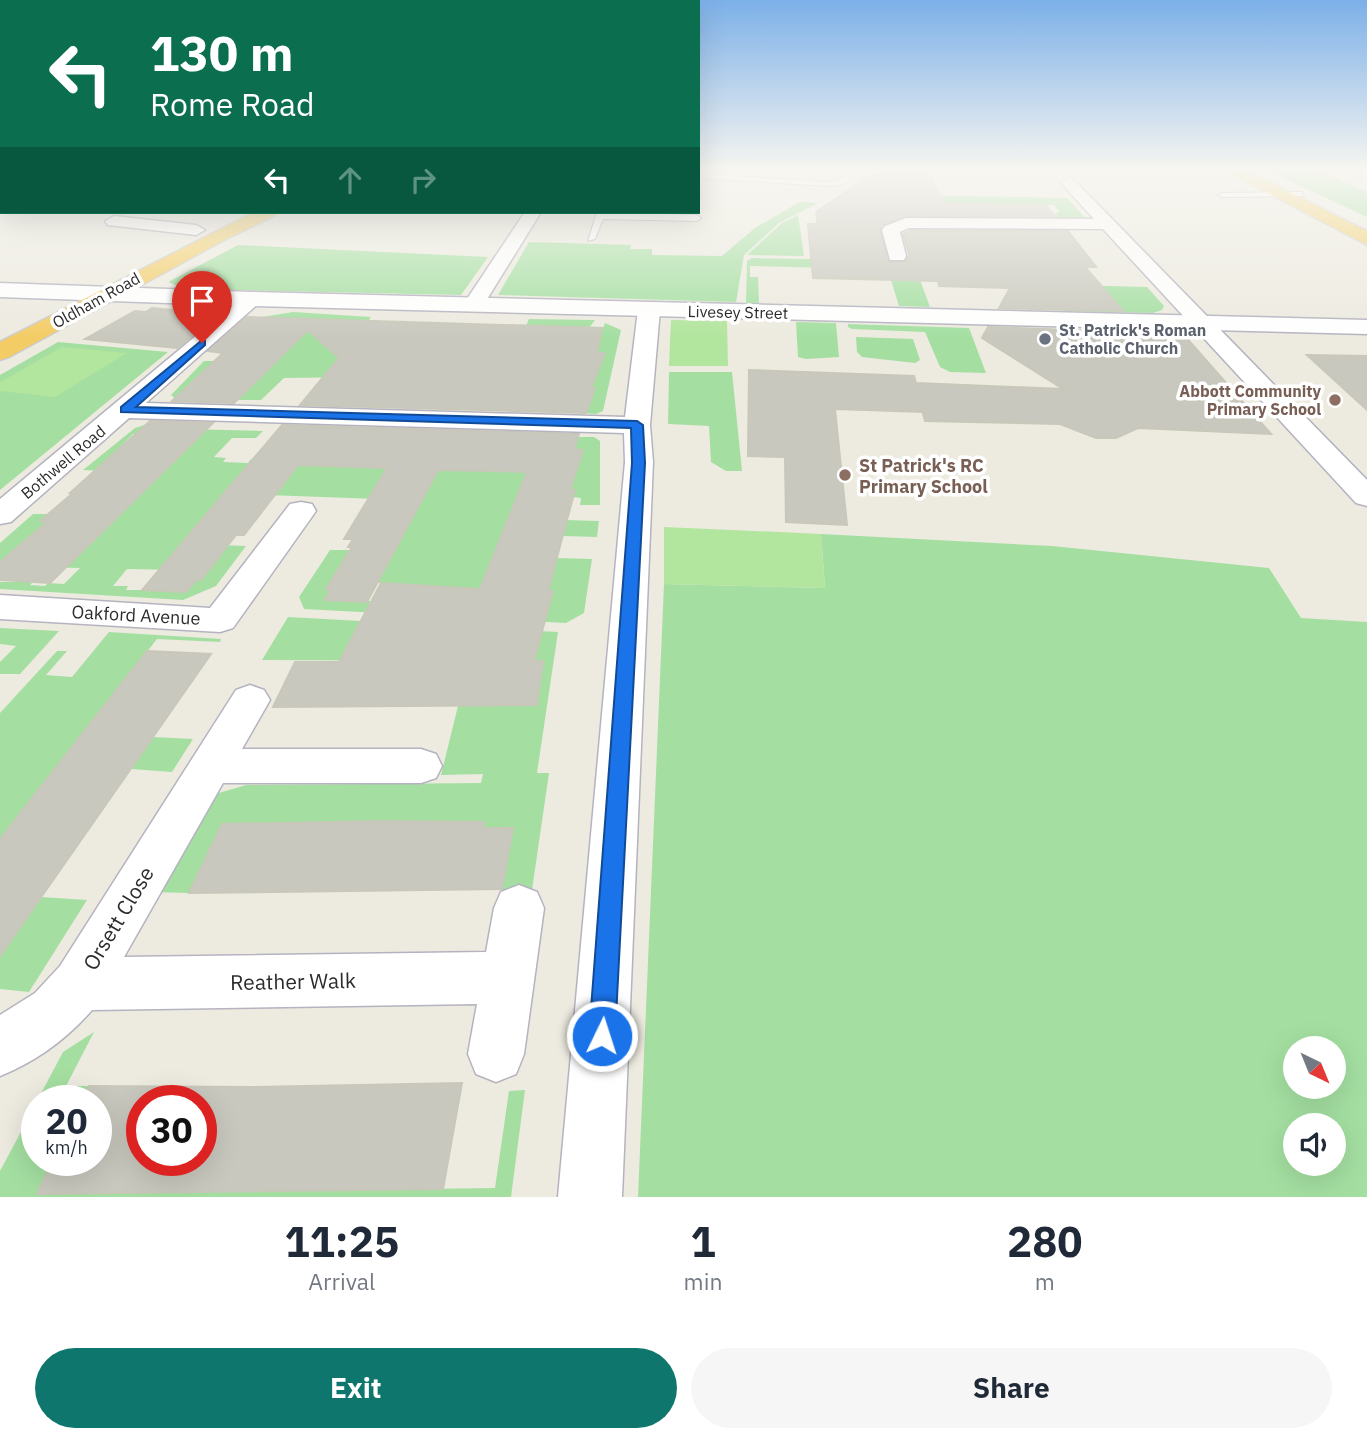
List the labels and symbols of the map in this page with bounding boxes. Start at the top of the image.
street label: Oldham Road [49,268,143,332]
pin [172,271,232,343]
street label: Livesey Street [687,301,789,323]
place label: St. Patrick's Roman Catholic Church [1059,320,1206,358]
marker: St. Patrick's Roman Catholic Church [1037,331,1053,347]
place label: Abbott Community Primary School [1179,381,1321,419]
marker: Abbott Community Primary School [1327,392,1343,408]
street label: Bothwell Road [17,421,109,503]
place label: St Patrick's RC Primary School [859,454,988,498]
marker: St Patrick's RC Primary School [837,467,853,483]
street label: Oakford Avenue [71,600,201,630]
street label: Orsett Close [76,861,160,975]
street label: Reather Walk [230,966,356,996]
position arrow [565,999,639,1073]
north arrow [1283,1036,1346,1099]
speed limit sign: 30 [126,1085,217,1176]

